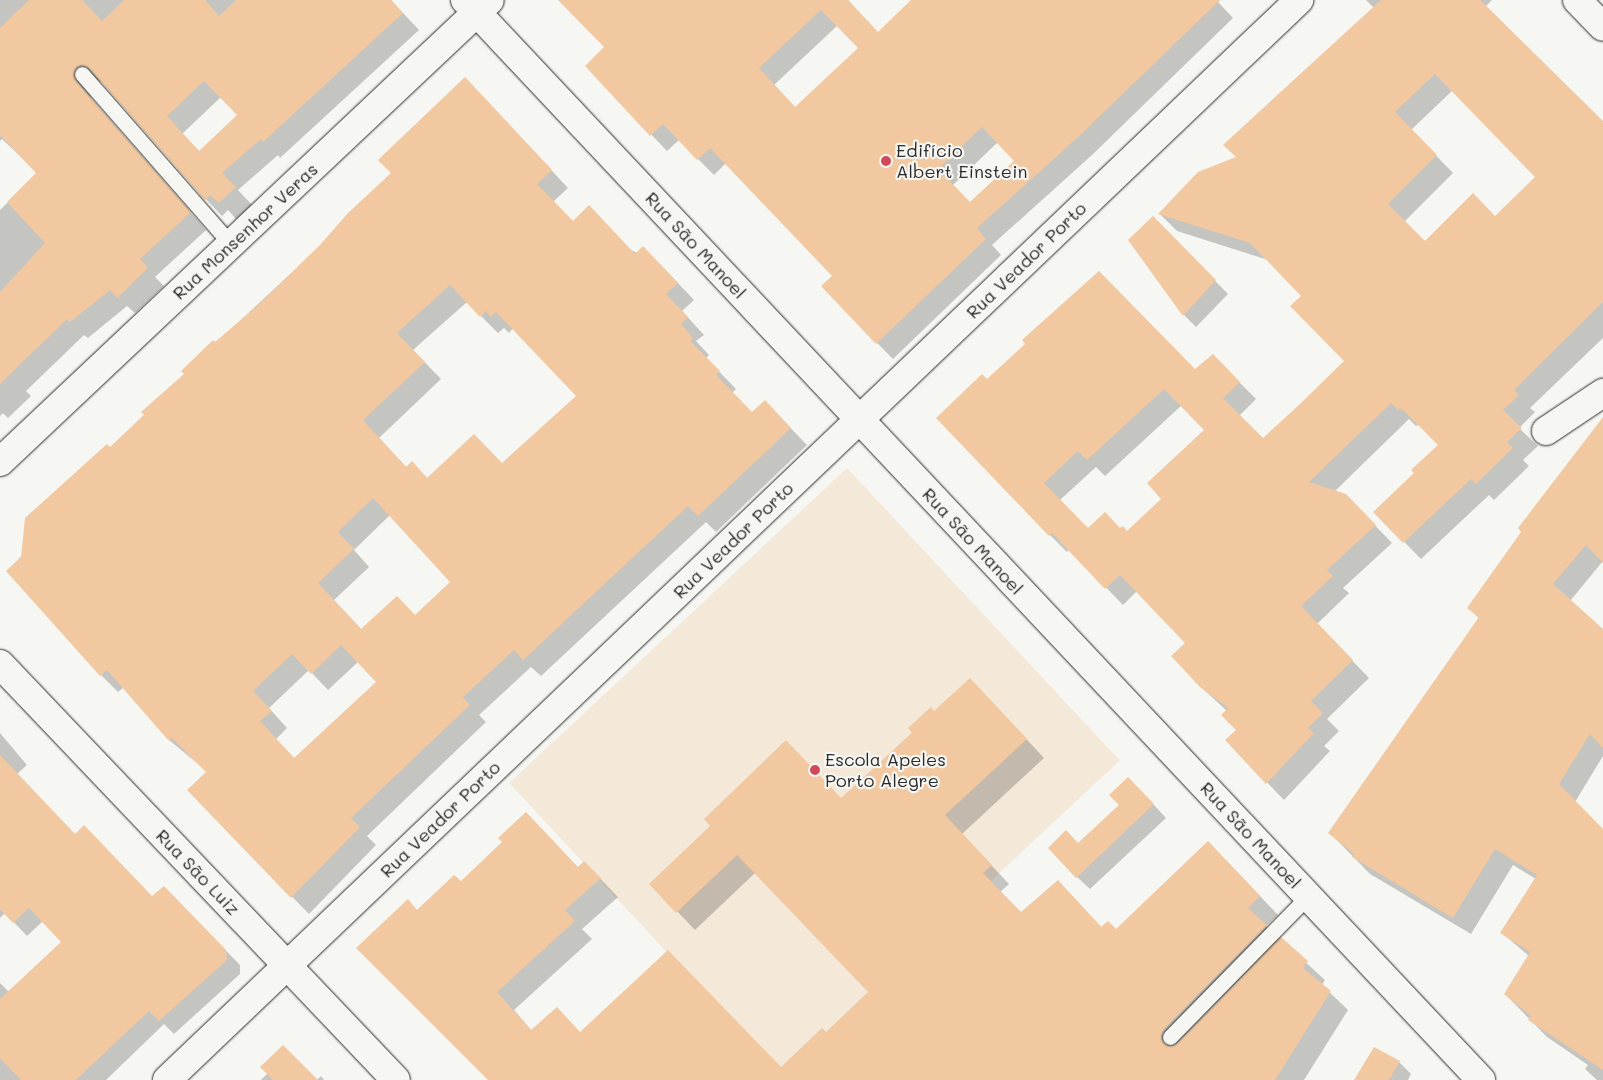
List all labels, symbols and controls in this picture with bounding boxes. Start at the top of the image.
place label: Edifício Albert Einstein [896,140,1027,182]
marker: Edifício Albert Einstein [880,155,892,167]
street label: Rua Monsenhor Veras [168,158,322,304]
street label: Rua São Manoel [641,187,751,303]
street label: Rua Veador Porto [962,197,1090,323]
street label: Rua Veador Porto [669,477,797,603]
street label: Rua São Manoel [918,483,1028,599]
place label: Escola Apeles Porto Alegre [825,749,946,792]
street label: Rua Veador Porto [376,756,504,882]
marker: Escola Apeles Porto Alegre [809,764,821,776]
street label: Rua São Manoel [1196,777,1306,893]
street label: Rua São Luiz [152,825,244,919]

